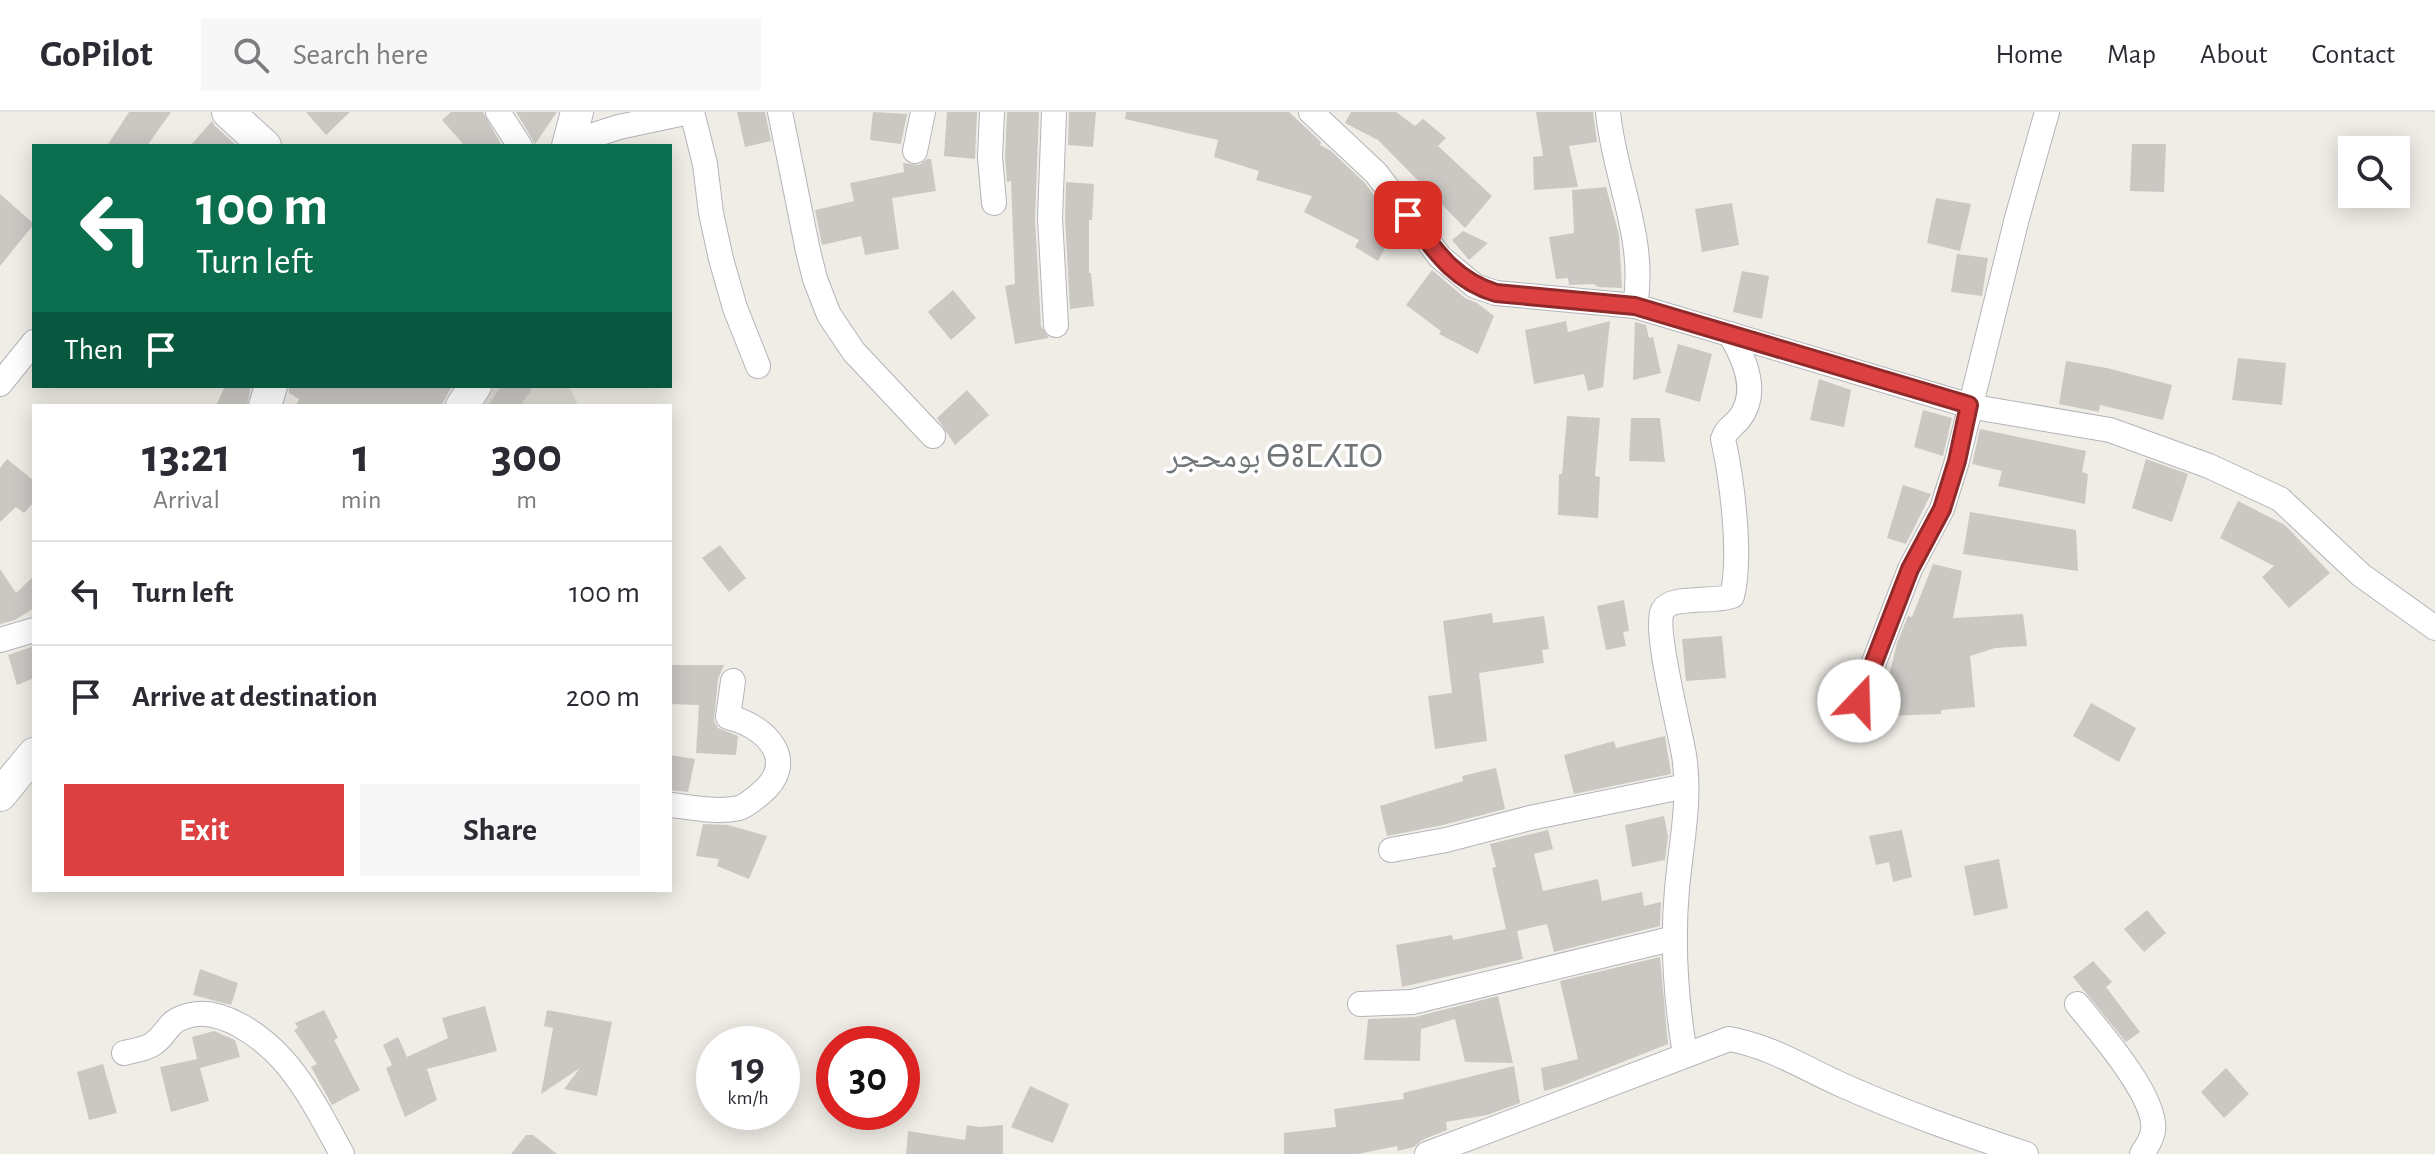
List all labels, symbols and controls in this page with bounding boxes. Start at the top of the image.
search box [201,19,761,91]
icon: search [229,33,273,77]
text: GoPilot [40,36,153,74]
text: Search here [293,40,428,70]
text: Home [1996,41,2063,69]
text: Map [2107,41,2156,69]
text: About [2200,41,2268,69]
text: Contact [2312,41,2395,69]
map controls [2338,136,2410,208]
button: search [2338,136,2410,208]
icon: left [64,176,168,280]
text: 100 m [196,179,328,235]
pin [1374,181,1442,249]
icon: arrive [1386,193,1430,237]
text: Turn left [196,244,313,280]
icon: arrive [139,328,183,372]
text: Then [64,335,123,365]
text: 13:21 [142,433,231,481]
text: 1 [352,433,370,481]
text: 300 [491,433,562,481]
district label: بومحجر ⴱⵓⵎⵃⵊⵔ [1166,441,1383,474]
text: Arrival [153,487,220,513]
text: min [341,487,381,513]
text: m [516,487,537,513]
icon: left [64,571,108,615]
text: Turn left [132,578,233,608]
text: 100 m [569,578,640,608]
position arrow [1817,659,1901,743]
icon: arrive [64,675,108,719]
text: Arrive at destination [132,682,378,712]
text: 200 m [566,682,640,712]
button: Exit [64,784,344,876]
button: Share [360,784,640,876]
speed limit sign: 30 [816,1026,920,1130]
text: 19 [731,1048,765,1088]
text: km/h [727,1088,769,1108]

